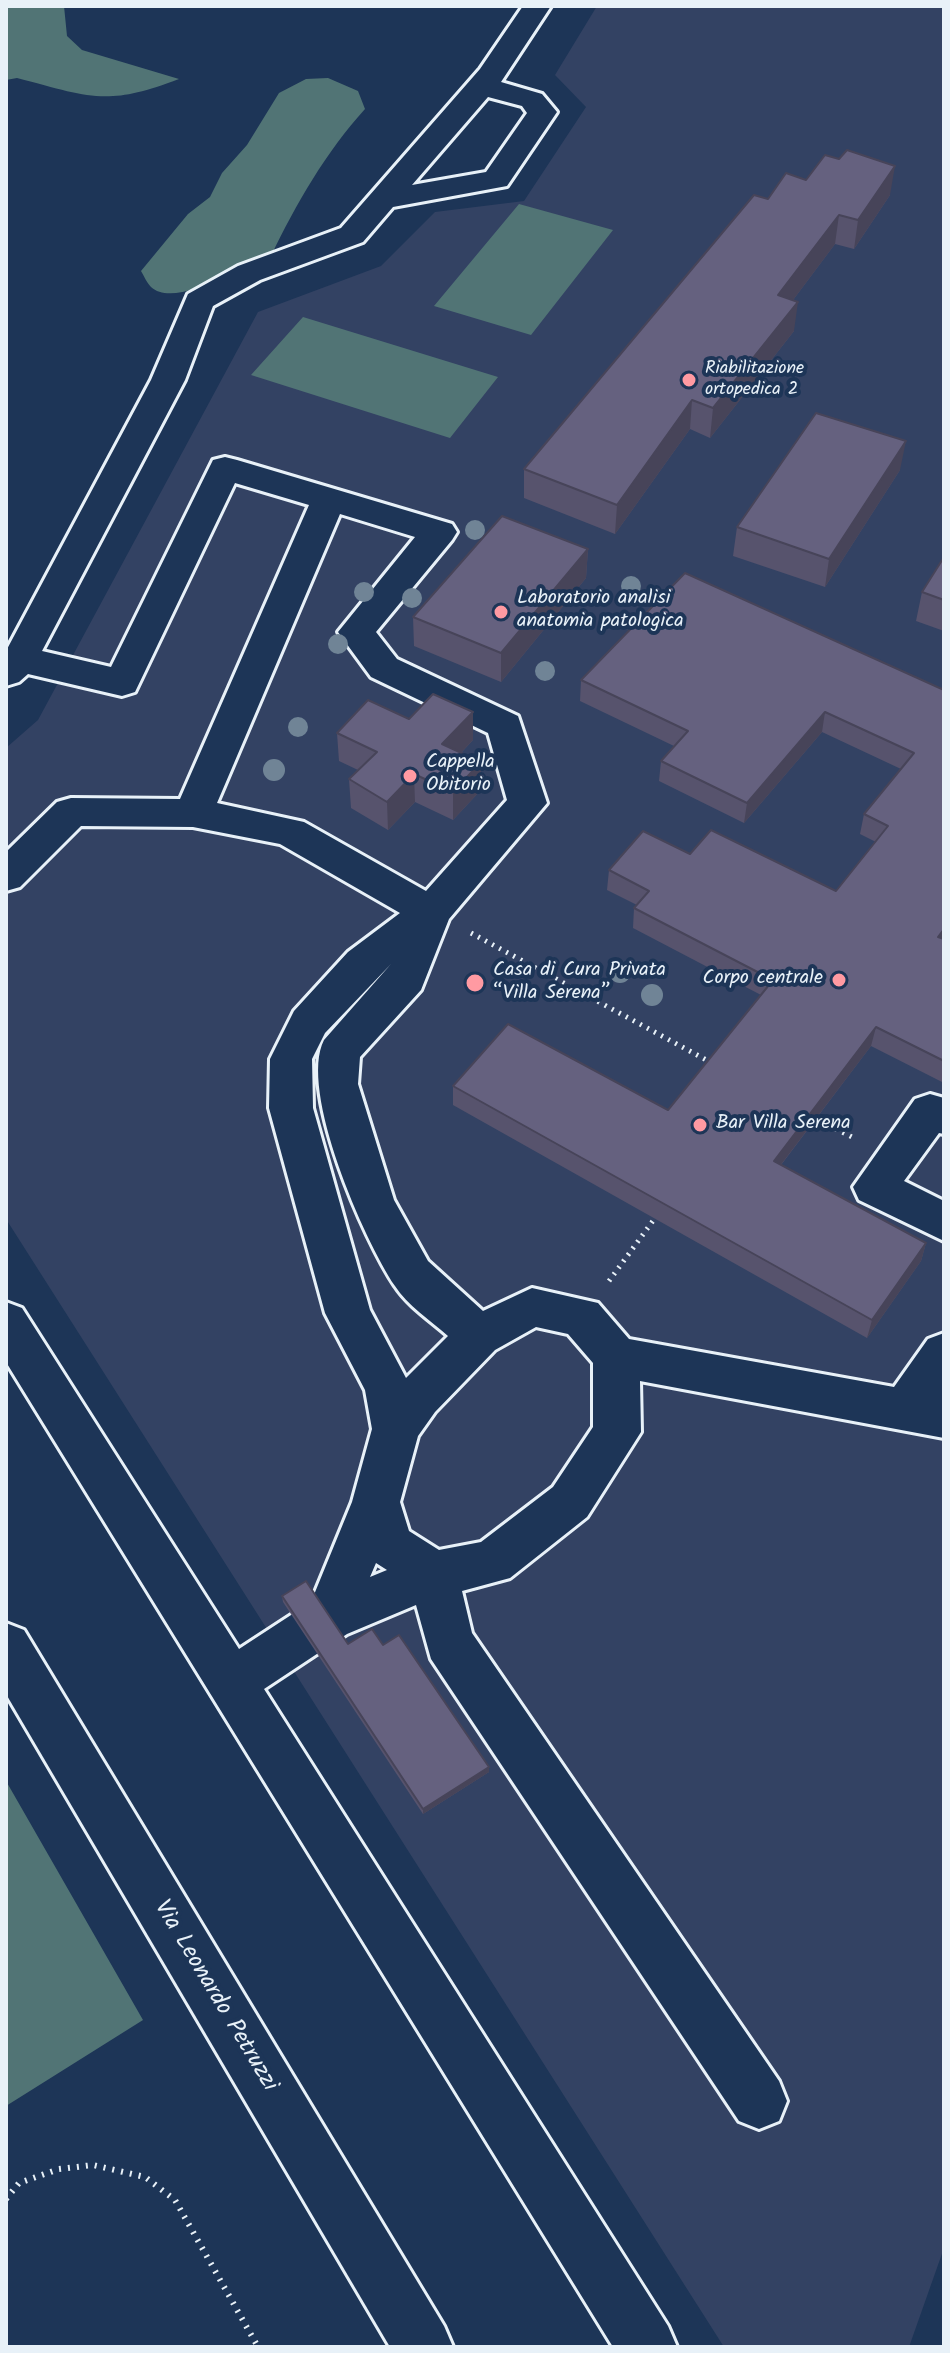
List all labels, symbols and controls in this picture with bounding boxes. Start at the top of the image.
place label: Riabilitazione ortopedica 2 [705,359,804,402]
marker: Riabilitazione ortopedica 2 [680,371,698,389]
place label: Laboratorio analisi anatomia patologica [517,588,684,635]
marker: Laboratorio analisi anatomia patologica [492,603,510,621]
place label: Cappella Obitorio [426,752,495,799]
marker: Cappella Obitorio [401,767,419,785]
place label: Casa di Cura Privata “Villa Serena” [493,960,666,1007]
place label: Corpo centrale [703,968,823,992]
marker: Corpo centrale [830,971,848,989]
marker: Casa di Cura Privata “Villa Serena” [464,972,486,994]
place label: Bar Villa Serena [716,1113,851,1137]
marker: Bar Villa Serena [691,1116,709,1134]
street label: Via Leonardo Petruzzi [146,1896,282,2098]

